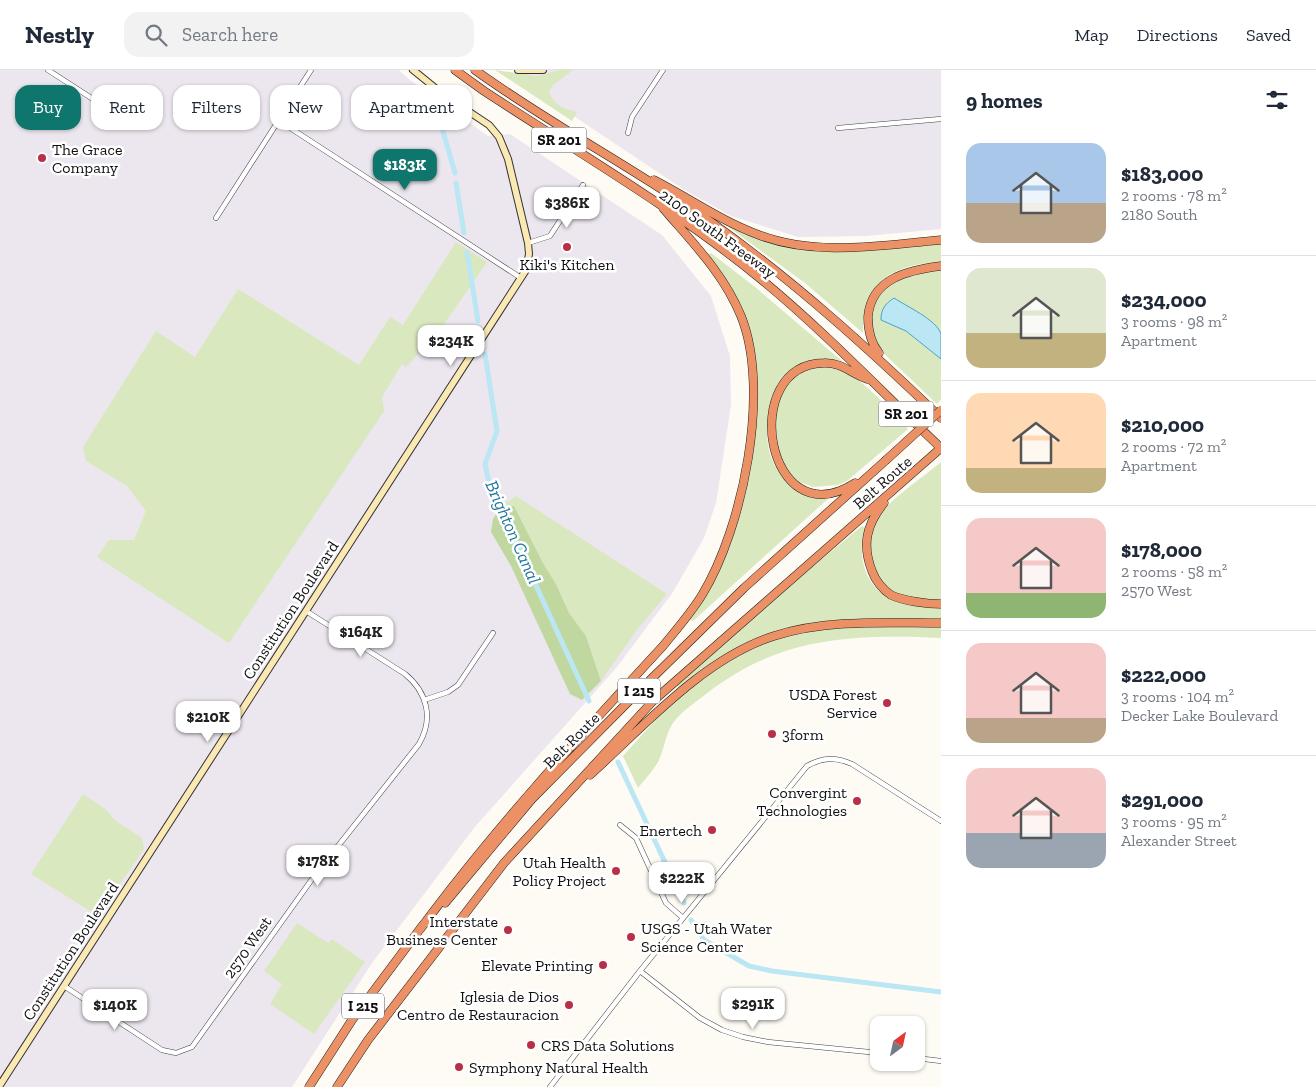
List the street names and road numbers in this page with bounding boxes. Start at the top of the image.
road number: SR 201 [532,128,586,152]
street label: 2100 South Freeway [656,185,780,282]
road number: SR 201 [878,402,934,426]
street label: Belt Route [849,452,915,513]
street label: Constitution Boulevard [239,537,342,683]
road number: I 215 [618,678,660,704]
street label: Belt Route [539,708,603,772]
street label: Constitution Boulevard [19,878,122,1024]
street label: 2570 West [219,913,276,982]
road number: I 215 [342,994,384,1018]

